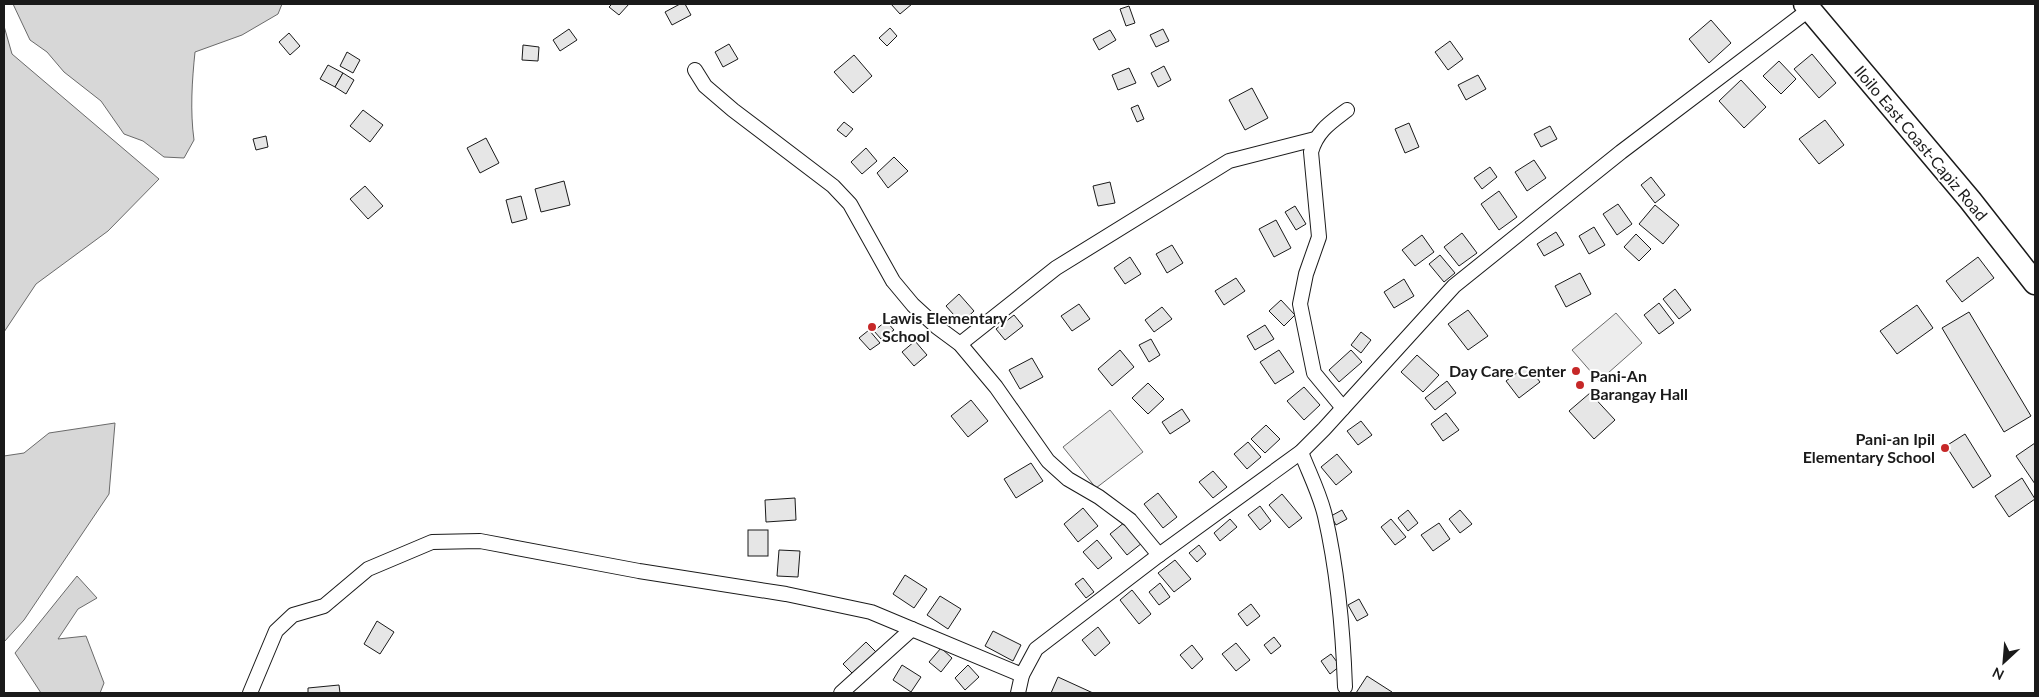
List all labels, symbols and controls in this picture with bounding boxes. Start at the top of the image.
street label: Iloilo East Coast-Capiz Road [1851,61,1992,224]
place label: Lawis Elementary School [882,308,1008,345]
marker: Lawis Elementary School [866,321,878,333]
place label: Day Care Center [1449,361,1566,380]
marker: Day Care Center [1570,365,1582,377]
place label: Pani-An Barangay Hall [1590,366,1688,403]
marker: Pani-An Barangay Hall [1574,379,1586,391]
place label: Pani-an Ipil Elementary School [1803,429,1935,466]
marker: Pani-an Ipil Elementary School [1939,442,1951,454]
north arrow [1979,637,2029,687]
text: N [1990,664,2007,684]

